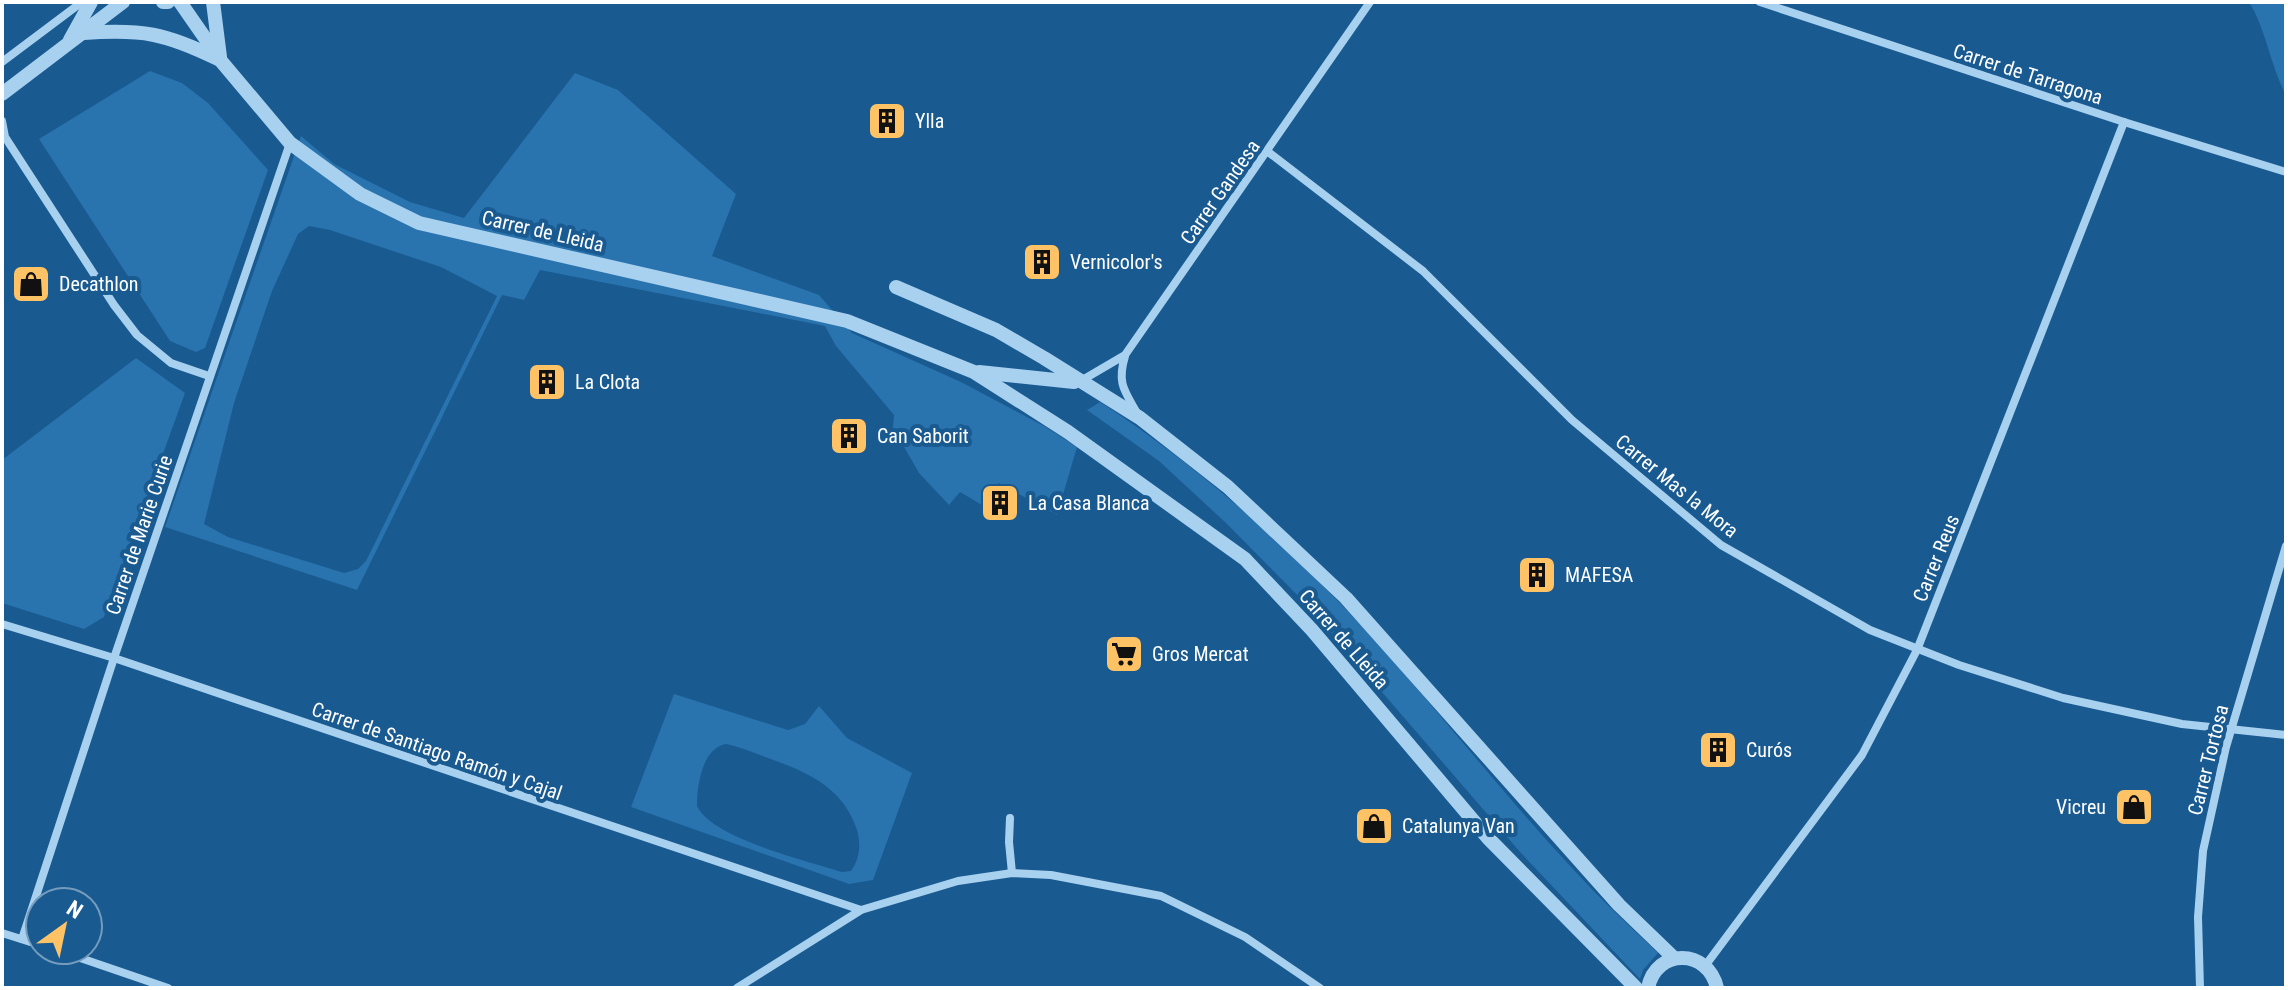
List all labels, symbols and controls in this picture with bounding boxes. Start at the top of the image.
street label: Carrer de Tarragona [1950,38,2106,110]
building icon: Ylla [866,100,908,142]
place label: Ylla [915,109,944,133]
street label: Carrer Gandesa [1175,135,1265,249]
street label: Carrer de Lleida [480,205,606,257]
building icon: Vernicolor's [1021,241,1063,283]
place label: Vernicolor's [1070,250,1163,274]
shop icon: Decathlon [10,263,52,305]
place label: Decathlon [59,272,139,296]
building icon: La Clota [526,361,568,403]
place label: La Clota [575,370,640,394]
building icon: Can Saborit [828,415,870,457]
place label: Can Saborit [877,424,969,448]
street label: Carrer Mas la Mora [1611,429,1743,543]
street label: Carrer de Marie Curie [100,452,178,618]
building icon: La Casa Blanca [979,482,1021,524]
place label: La Casa Blanca [1028,491,1149,515]
street label: Carrer Reus [1908,511,1964,605]
building icon: MAFESA [1516,554,1558,596]
place label: MAFESA [1565,563,1634,587]
street label: Carrer de Lleida [1294,584,1394,694]
supermarket icon: Gros Mercat [1103,633,1145,675]
place label: Gros Mercat [1152,642,1249,666]
street label: Carrer de Santiago Ramón y Cajal [309,697,565,805]
street label: Carrer Tortosa [2183,702,2233,818]
building icon: Curós [1697,729,1739,771]
place label: Curós [1746,738,1792,762]
shop icon: Vicreu [2113,786,2155,828]
place label: Vicreu [2056,795,2106,819]
shop icon: Catalunya Van [1353,805,1395,847]
place label: Catalunya Van [1402,814,1515,838]
north arrow [24,886,104,966]
text: N [62,895,87,924]

